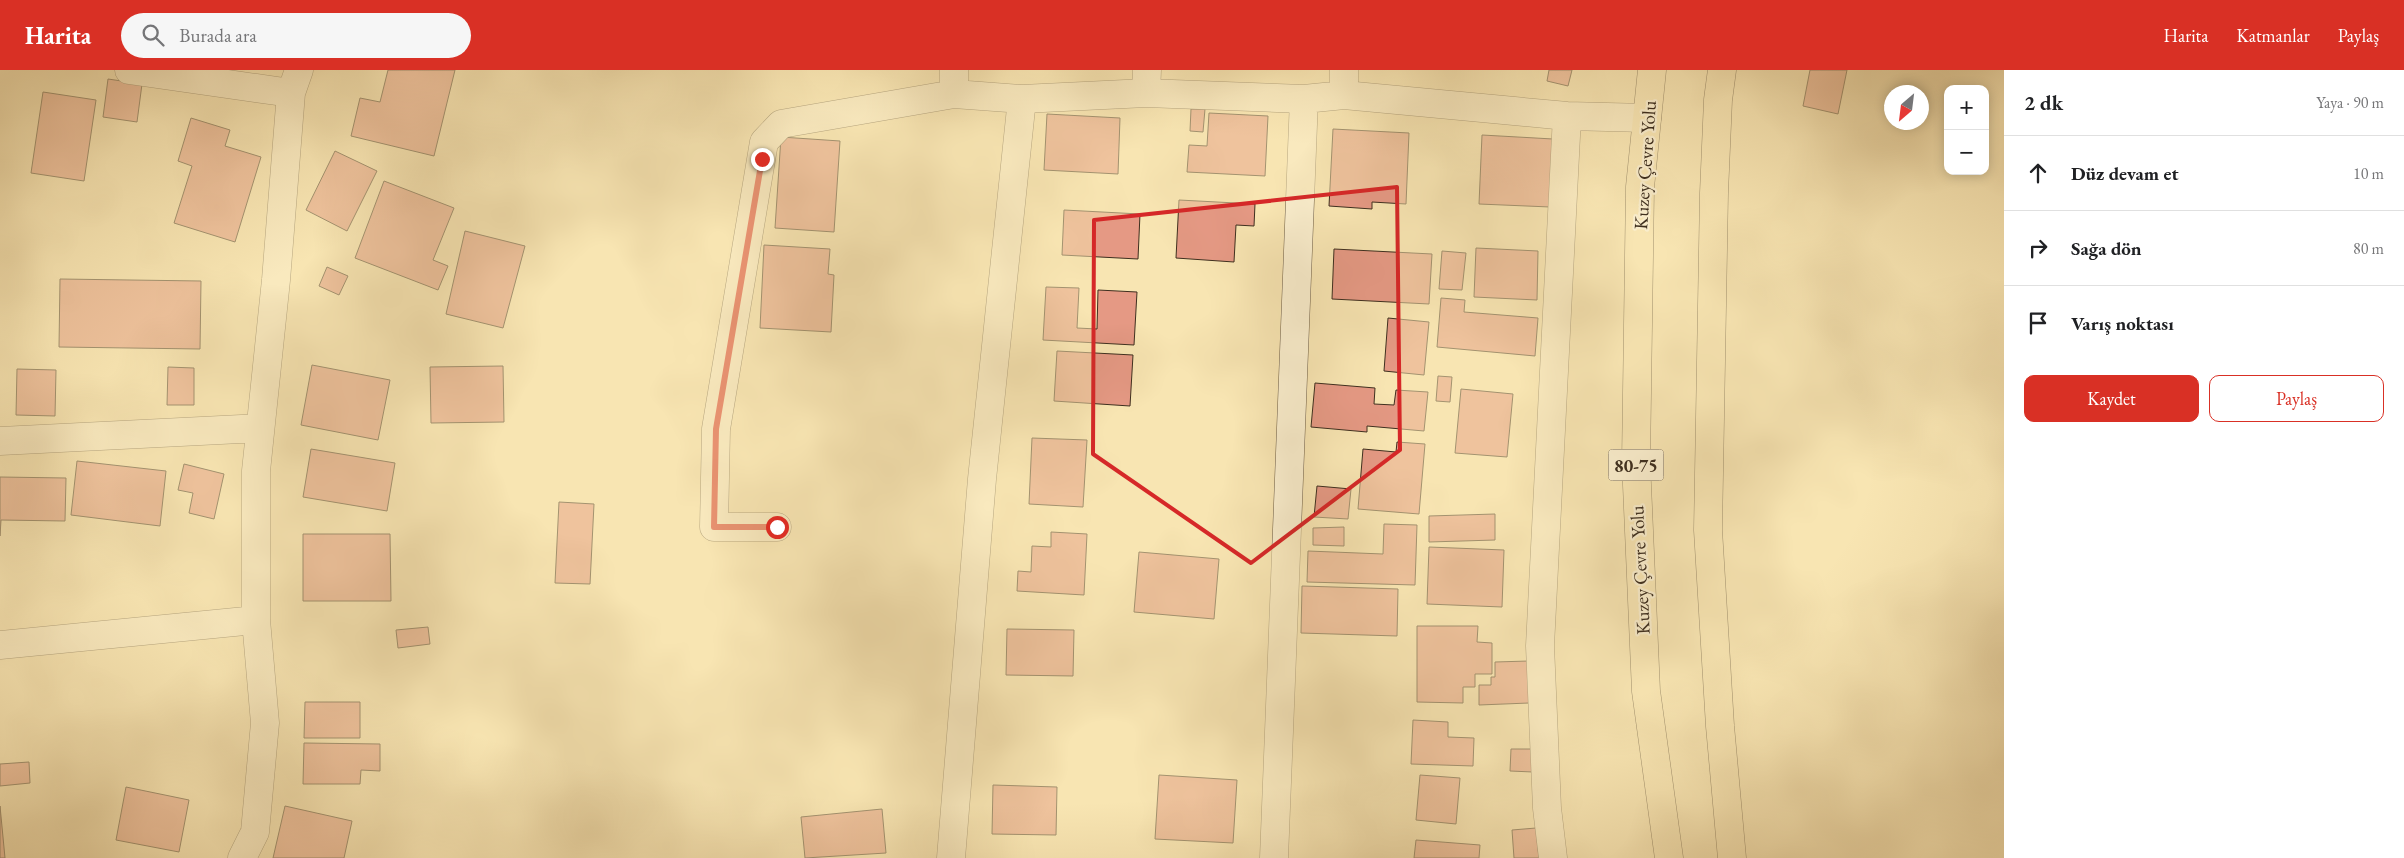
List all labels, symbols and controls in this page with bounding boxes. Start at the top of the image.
search box [121,13,471,58]
text: Harita [25,20,91,51]
icon: search [139,21,167,49]
text: Burada ara [179,23,257,48]
text: Harita [2163,24,2208,47]
text: Katmanlar [2236,24,2310,47]
text: Paylaş [2338,24,2379,47]
north arrow [1884,85,1929,130]
map controls [1944,85,1989,175]
button: + [1944,85,1989,130]
text: 2 dk [2024,89,2063,116]
text: Yaya · 90 m [2316,92,2384,113]
street label: Kuzey Çevre Yolu [1628,100,1662,230]
button: − [1944,130,1989,175]
route end [751,148,774,171]
icon: ahead [2024,159,2052,187]
text: Düz devam et [2071,161,2179,186]
text: 10 m [2353,163,2384,184]
icon: right [2024,234,2052,262]
text: Sağa dön [2071,236,2142,261]
text: 80 m [2353,238,2384,259]
icon: arrive [2024,309,2052,337]
text: Varış noktası [2071,311,2174,336]
button: Kaydet [2024,375,2199,422]
button: Paylaş [2209,375,2384,422]
road number: 80-75 [1608,450,1664,480]
street label: Kuzey Çevre Yolu [1624,505,1656,635]
route start [766,516,789,539]

